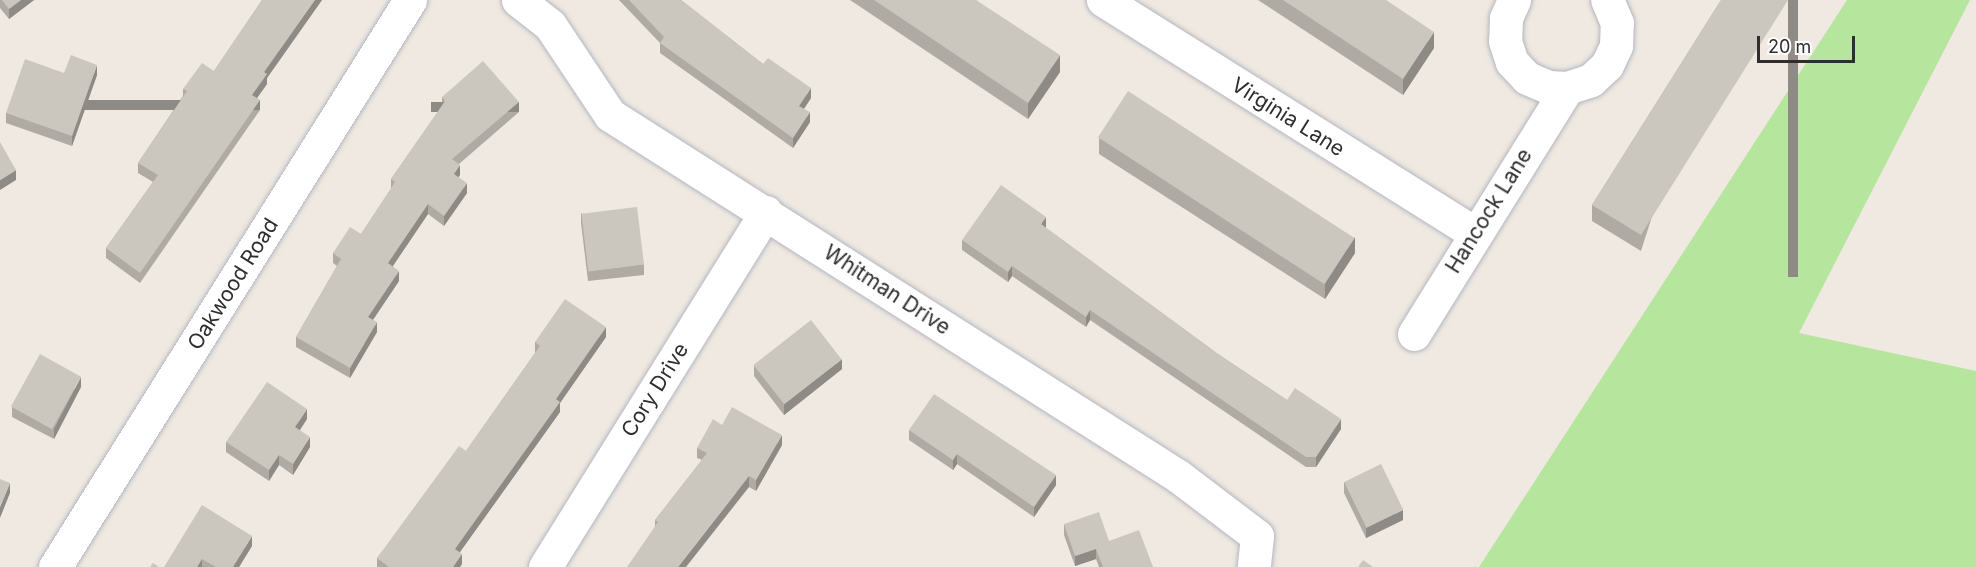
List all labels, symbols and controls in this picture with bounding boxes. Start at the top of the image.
scale bar [1760,24,1858,62]
text: 20 m [1768,36,1811,57]
street label: Virginia Lane [1227,72,1349,162]
street label: Hancock Lane [1441,144,1537,278]
street label: Oakwood Road [182,213,284,355]
street label: Whitman Drive [819,240,955,340]
street label: Cory Drive [616,338,694,442]

